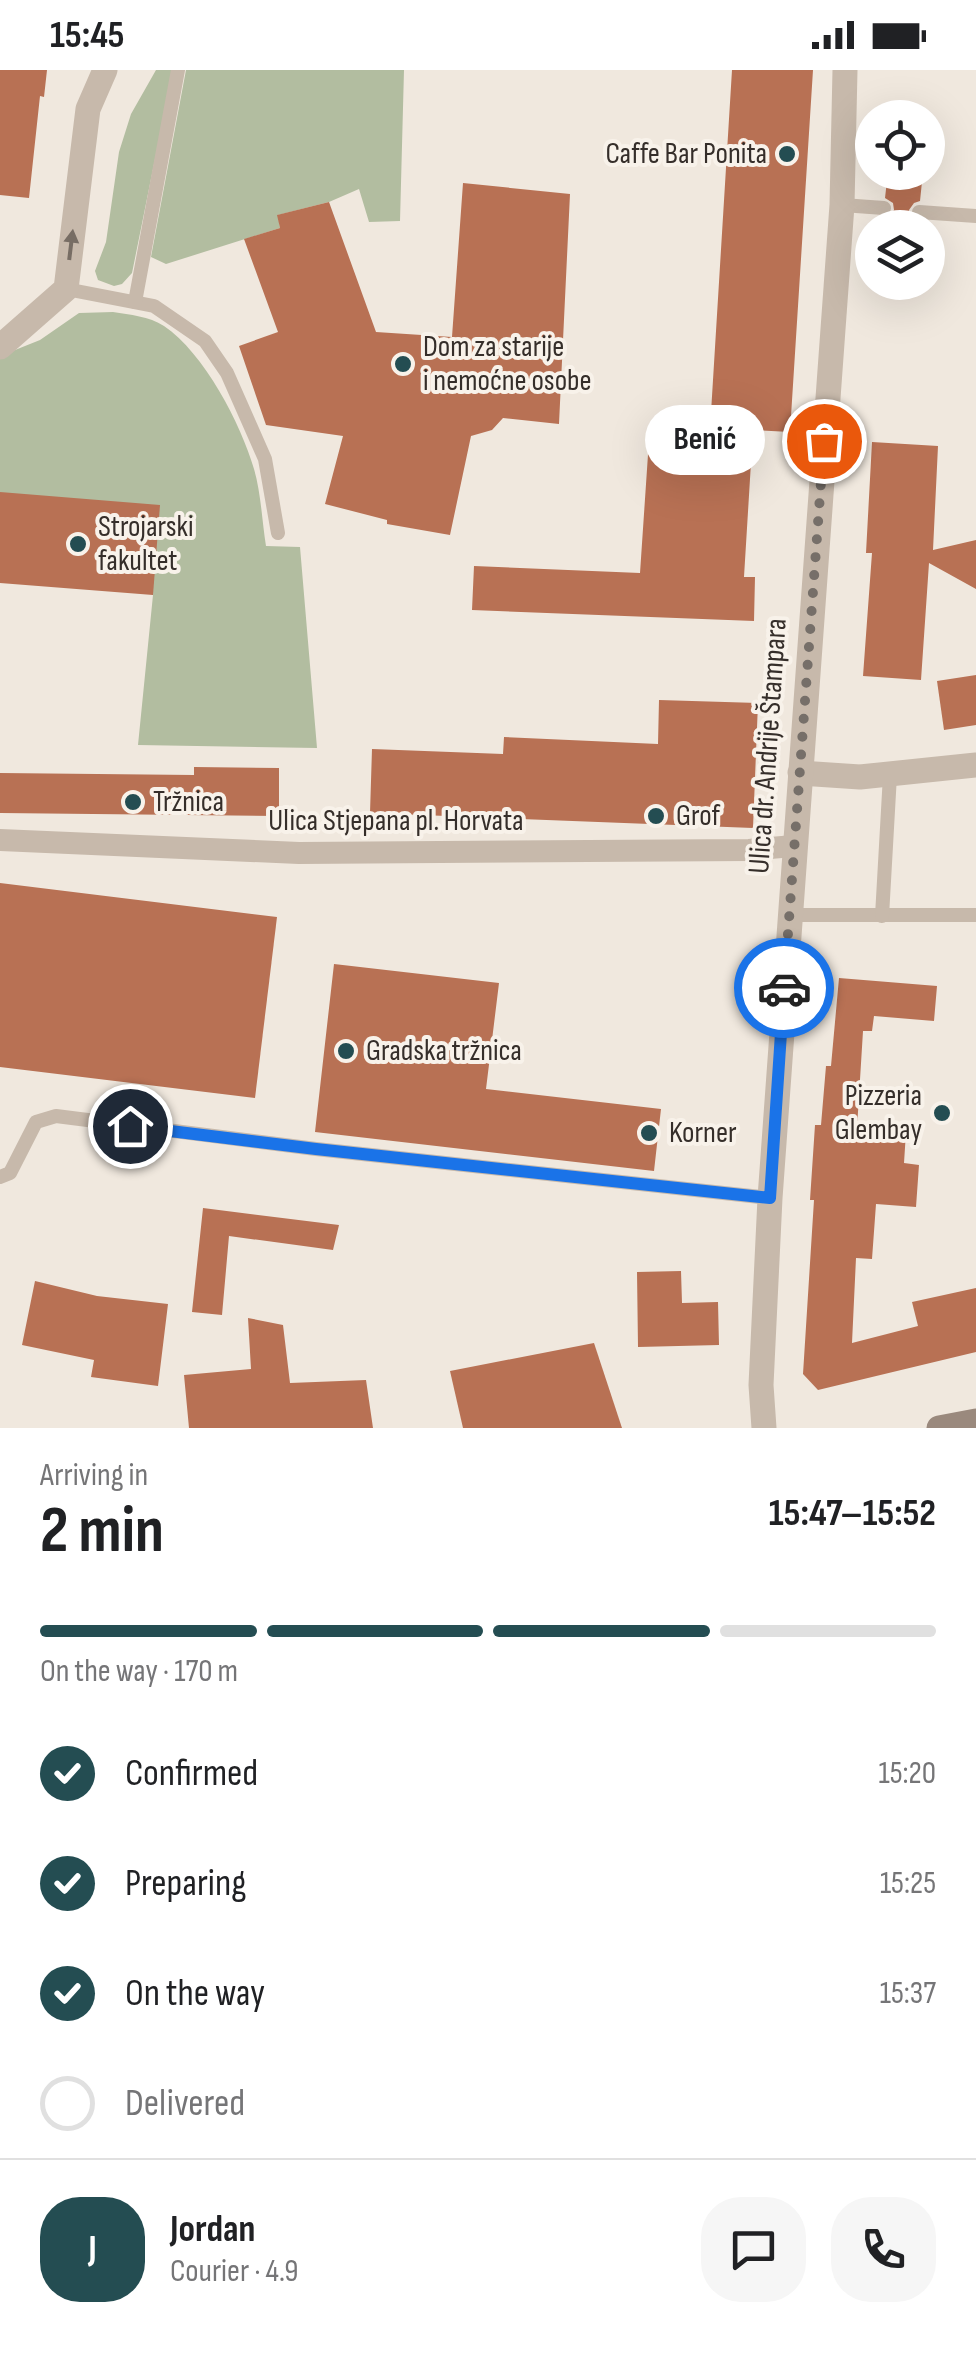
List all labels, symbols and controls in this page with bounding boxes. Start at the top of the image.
text: 15:45 [50,13,125,58]
map controls [855,100,945,300]
button: locate [855,100,945,190]
place label: Caffe Bar Ponita [606,136,767,172]
marker: Caffe Bar Ponita [776,143,798,165]
button: layers [855,210,945,300]
one-way arrow [63,229,79,261]
place label: Dom za starije i nemoćne osobe [423,329,592,399]
marker: Dom za starije i nemoćne osobe [392,353,414,375]
pin [782,399,867,484]
callout: Benić [644,406,764,476]
icon: bag [797,414,852,469]
text: Benić [673,420,737,459]
place label: Strojarski fakultet [98,509,193,579]
marker: Strojarski fakultet [67,533,89,555]
street label: Ulica dr. Andrije Štampara [741,617,795,875]
place label: Tržnica [153,784,224,820]
marker: Tržnica [122,791,144,813]
place label: Grof [676,798,721,834]
street label: Ulica Stjepana pl. Horvata [268,803,524,839]
marker: Grof [645,805,667,827]
courier [734,938,834,1038]
icon: car [757,961,812,1016]
place label: Gradska tržnica [366,1033,522,1069]
marker: Gradska tržnica [335,1040,357,1062]
place label: Pizzeria Glembay [835,1078,922,1148]
pin [88,1084,173,1169]
icon: home [103,1099,158,1154]
marker: Pizzeria Glembay [931,1102,953,1124]
place label: Korner [669,1115,737,1151]
marker: Korner [638,1122,660,1144]
text: Arriving in [40,1456,148,1495]
text: 15:47–15:52 [769,1491,936,1536]
text: 2 min [40,1493,164,1571]
text: On the way · 170 m [40,1652,238,1691]
icon: check [40,1746,95,1801]
text: Confirmed [125,1751,258,1796]
text: 15:20 [878,1754,936,1793]
icon: check [40,1856,95,1911]
text: Preparing [125,1861,246,1906]
text: 15:25 [880,1864,936,1903]
icon: check [40,1966,95,2021]
text: On the way [125,1971,265,2016]
text: 15:37 [880,1974,936,2013]
text: Delivered [125,2081,245,2126]
button: chat [701,2197,806,2302]
button: phone [831,2197,936,2302]
text: Jordan [170,2207,255,2252]
text: J [88,2227,97,2272]
text: Courier · 4.9 [170,2252,298,2291]

